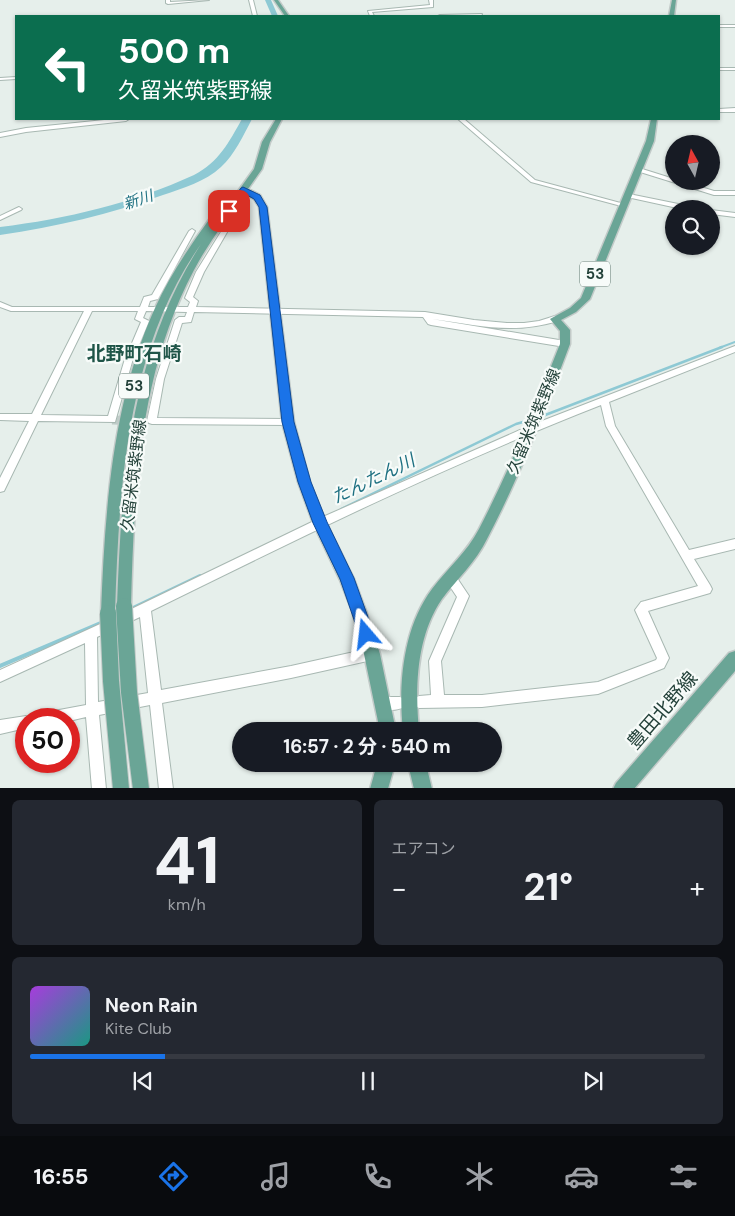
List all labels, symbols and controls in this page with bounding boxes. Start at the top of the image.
text: 500 m [118,28,230,74]
icon: left [35,35,100,100]
text: 久留米筑紫野線 [118,76,272,105]
north arrow [665,135,720,190]
map controls [665,135,720,255]
water label: 新川 [121,185,157,214]
pin [208,190,250,232]
icon: arrive [215,197,243,225]
button: search [665,200,720,255]
road number: 53 [580,262,610,286]
district label: 北野町石崎 [86,341,182,366]
street label: 久留米筑紫野線 [502,366,565,477]
road number: 53 [119,374,149,398]
street label: 久留米筑紫野線 [116,418,151,532]
water label: たんたん川 [327,448,421,510]
position arrow [339,607,391,659]
street label: 豊田北野線 [622,666,703,754]
speed limit sign: 50 [15,708,80,773]
text: 16:57 · 2 分 · 540 m [283,734,451,759]
text: 41 [154,819,220,903]
text: エアコン [392,838,456,859]
text: 21° [523,862,573,912]
text: − [392,870,407,907]
text: + [690,870,705,907]
text: km/h [168,894,206,915]
text: Neon Rain [105,993,198,1018]
text: Kite Club [105,1018,172,1039]
icon: previous [129,1067,157,1095]
icon: pause [354,1067,382,1095]
icon: next [579,1067,607,1095]
icon: directions [156,1159,191,1194]
icon: music [258,1159,293,1194]
icon: phone [360,1159,395,1194]
icon: climate [462,1159,497,1194]
icon: car [564,1159,599,1194]
icon: filters [666,1159,701,1194]
text: 16:55 [34,1162,88,1191]

